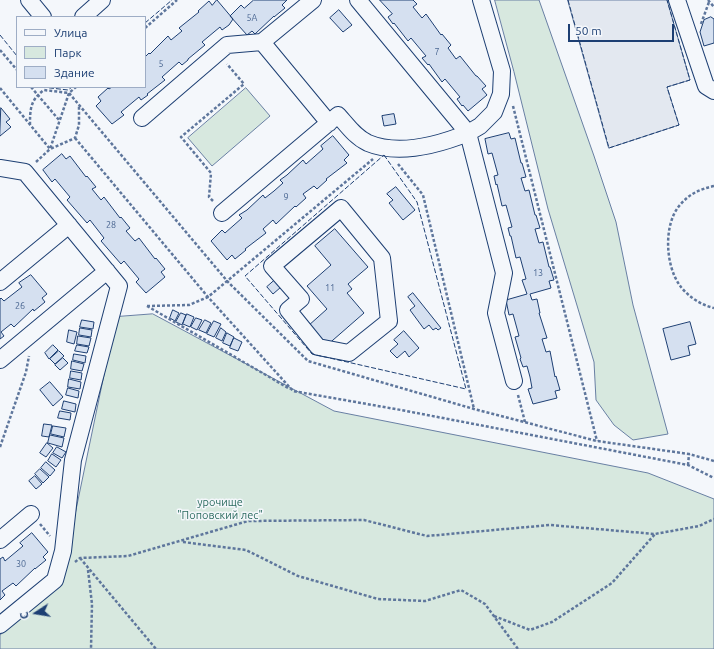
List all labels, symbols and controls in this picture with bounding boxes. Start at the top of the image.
house number: 5А [247,13,257,23]
legend [16,16,146,88]
scale bar [570,16,676,42]
text: 50 m [575,24,602,37]
text: Улица [54,26,87,39]
text: Парк [54,46,82,59]
house number: 7 [434,47,440,57]
house number: 5 [158,59,164,69]
text: Здание [54,66,95,79]
house number: 9 [283,192,289,202]
house number: 28 [106,220,116,230]
house number: 13 [533,268,543,278]
house number: 11 [325,283,335,293]
house number: 26 [15,301,25,311]
park label: урочище "Поповский лес" [177,495,263,521]
house number: 30 [16,559,26,569]
north arrow [16,593,56,633]
text: С [18,611,31,620]

